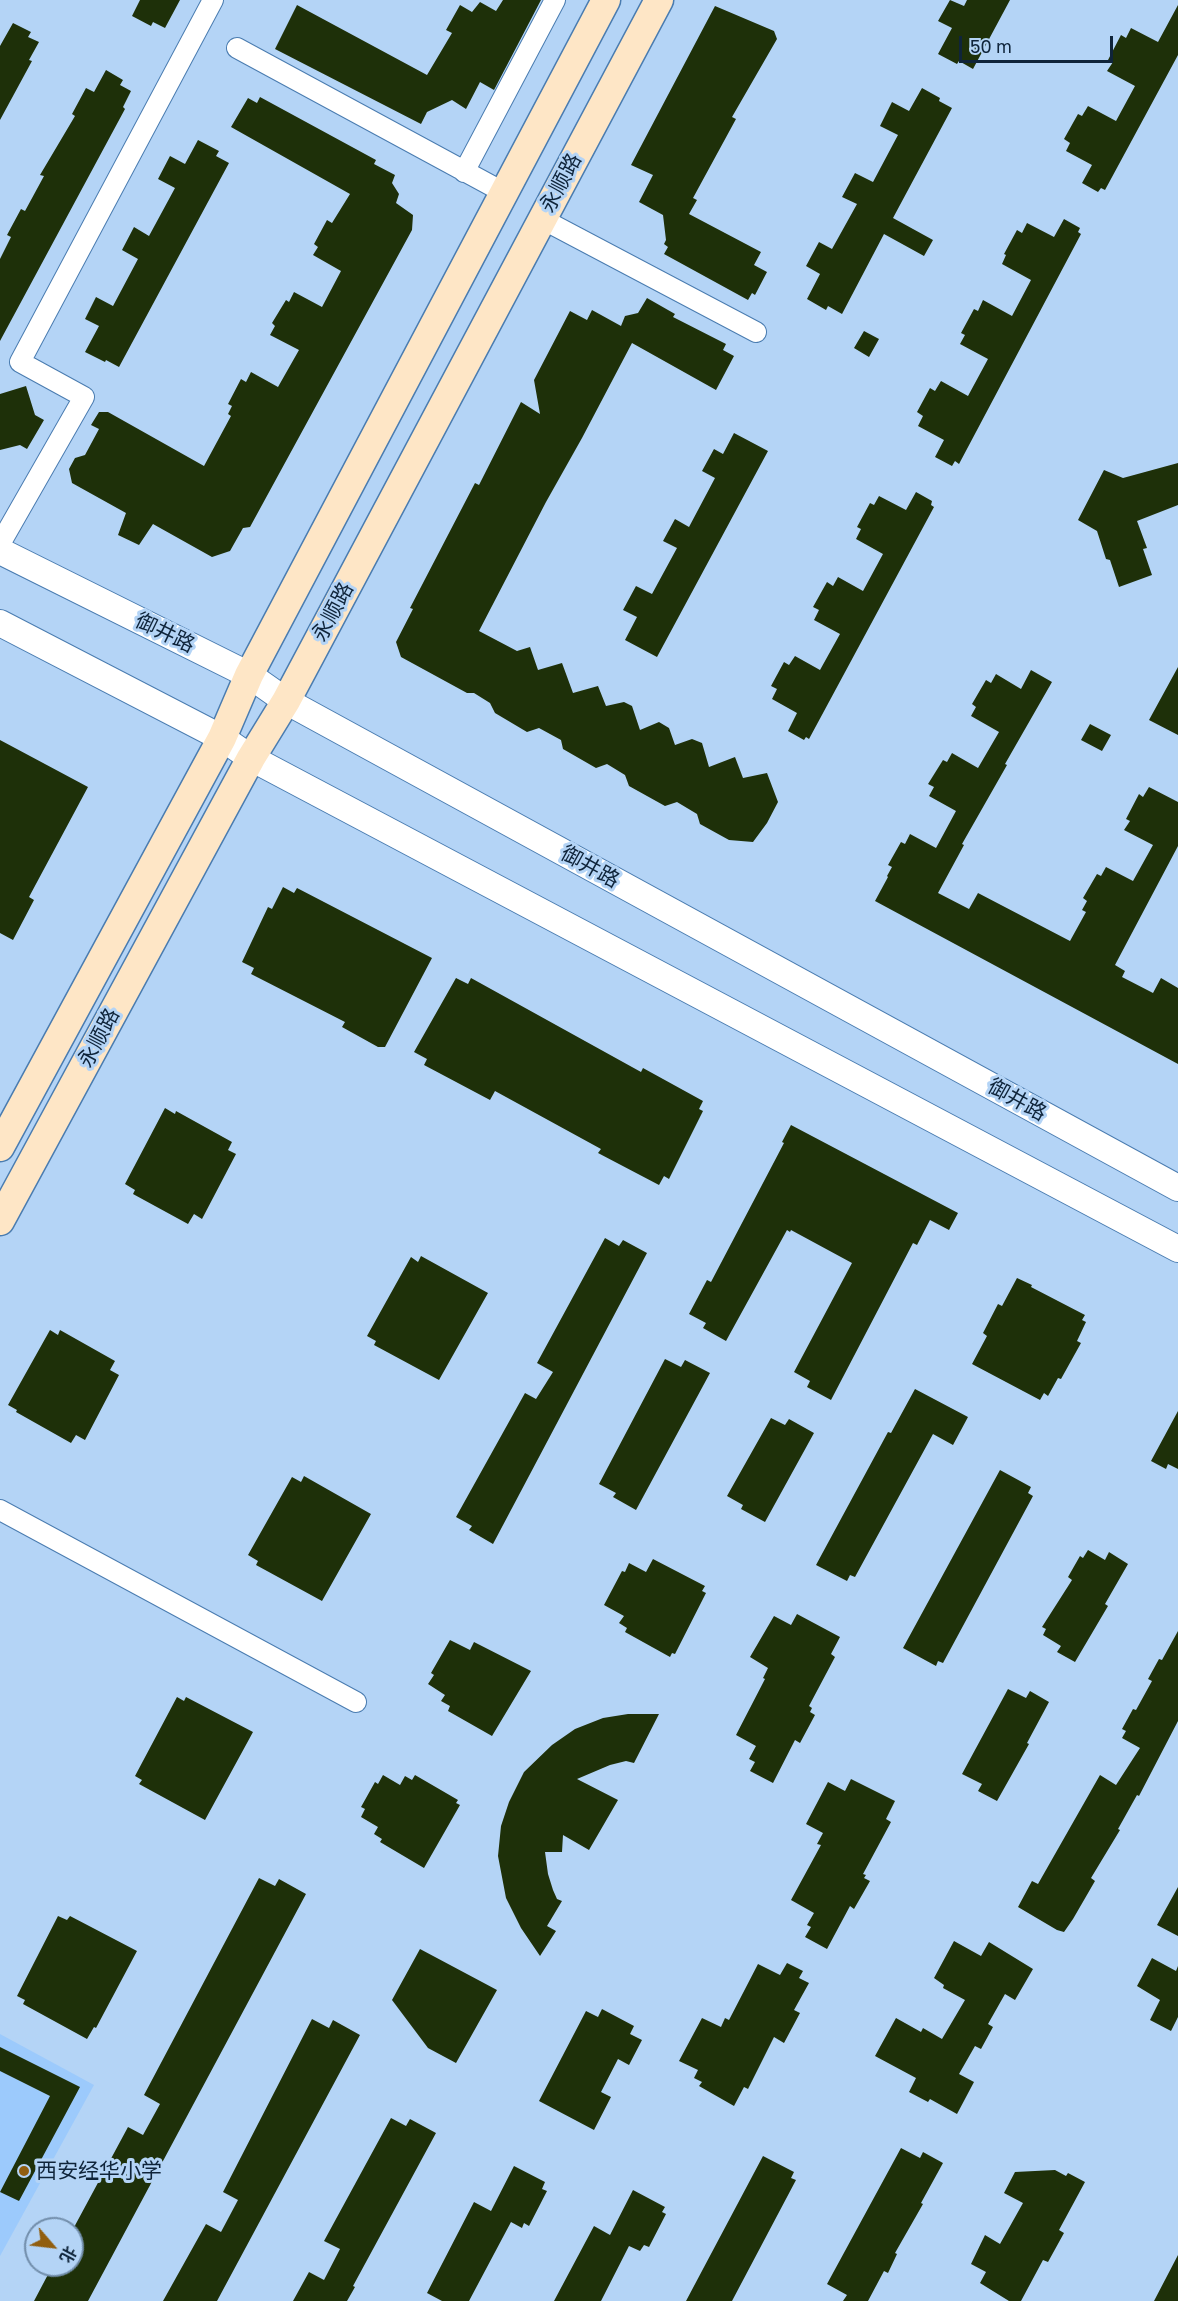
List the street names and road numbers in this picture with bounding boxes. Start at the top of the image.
street label: 永顺路 [535,149,587,217]
street label: 永顺路 [307,578,359,646]
street label: 御井路 [131,608,199,658]
street label: 御井路 [556,841,624,893]
street label: 永顺路 [73,1004,125,1072]
street label: 御井路 [983,1074,1051,1126]

